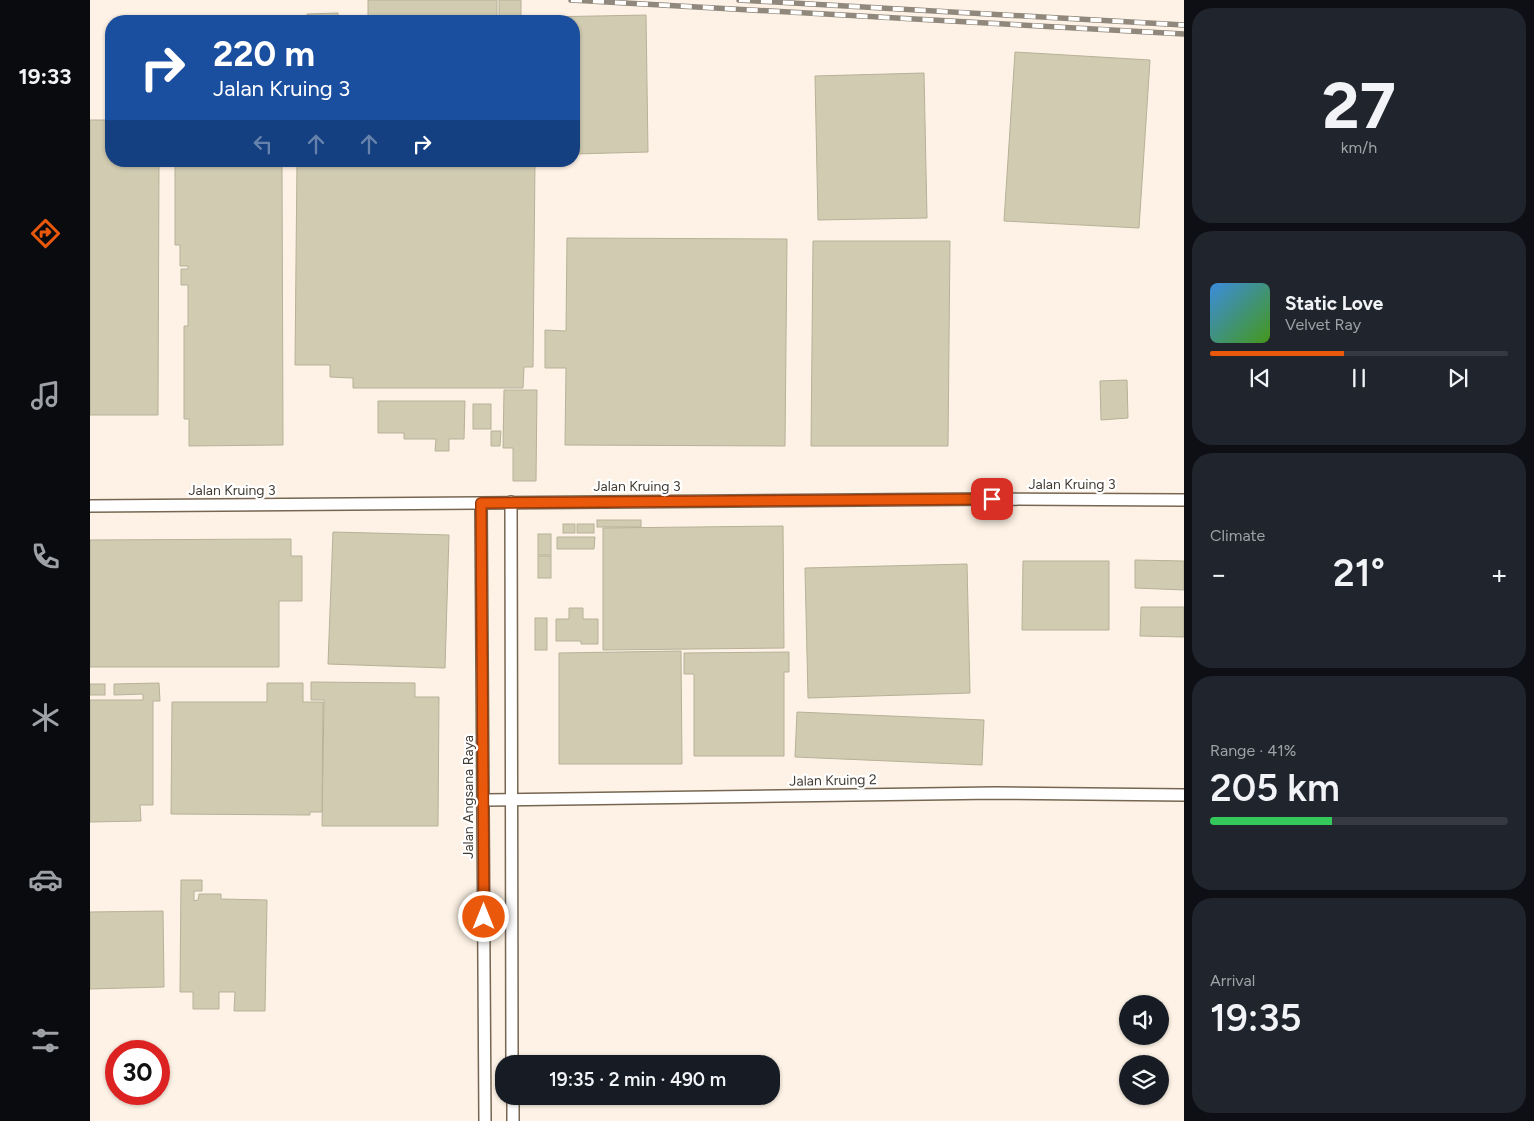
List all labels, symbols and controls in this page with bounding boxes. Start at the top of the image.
text: 220 m [213,33,315,75]
icon: right [130,35,195,100]
text: 19:33 [18,63,72,90]
text: 27 [1322,66,1396,144]
text: Jalan Kruing 3 [213,75,350,102]
icon: left [249,130,277,158]
icon: ahead [302,130,330,158]
icon: ahead [355,130,383,158]
icon: right [408,130,436,158]
text: km/h [1341,138,1377,157]
icon: directions [28,216,63,251]
text: Static Love [1285,292,1383,315]
text: Velvet Ray [1285,315,1361,334]
icon: previous [1246,364,1274,392]
icon: pause [1345,364,1373,392]
icon: next [1444,364,1472,392]
icon: music [28,378,63,413]
street label: Jalan Kruing 3 [1028,476,1116,493]
street label: Jalan Kruing 3 [593,478,681,495]
pin [971,478,1013,520]
street label: Jalan Kruing 3 [188,482,276,499]
icon: arrive [978,485,1006,513]
text: Climate [1210,526,1265,545]
icon: phone [28,539,63,574]
text: 21° [1333,550,1385,596]
text: − [1210,557,1227,591]
text: + [1491,557,1508,591]
icon: climate [28,700,63,735]
street label: Jalan Angsana Raya [460,735,477,859]
text: Range · 41% [1210,741,1296,760]
text: 205 km [1210,765,1340,811]
street label: Jalan Kruing 2 [789,771,877,790]
icon: car [28,862,63,897]
position arrow [457,890,509,942]
text: Arrival [1210,971,1255,990]
map controls [1119,995,1169,1105]
button: sound [1119,995,1169,1045]
text: 19:35 [1210,995,1301,1041]
icon: filters [28,1023,63,1058]
speed limit sign: 30 [105,1040,170,1105]
button: layers [1119,1055,1169,1105]
text: 19:35 · 2 min · 490 m [549,1068,726,1091]

